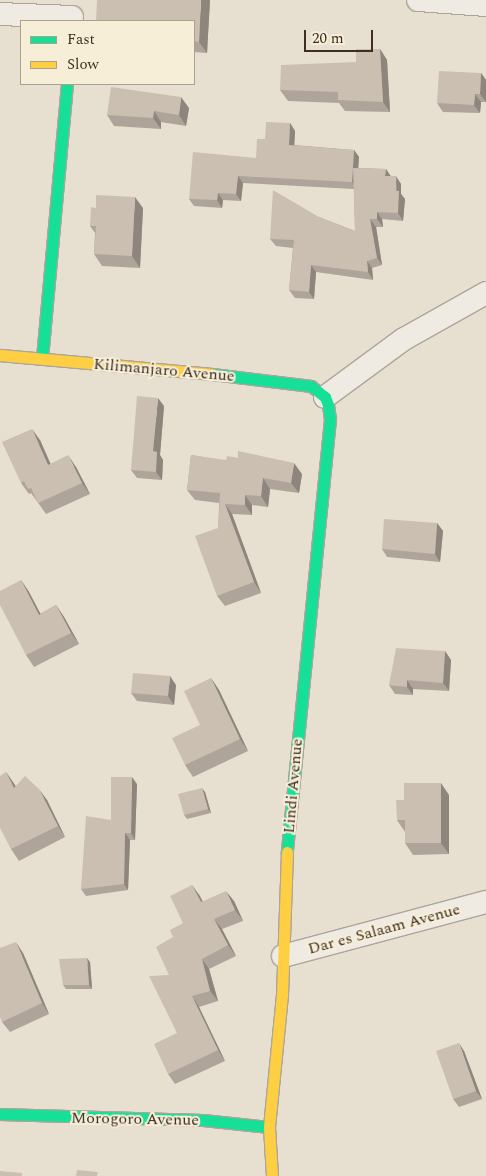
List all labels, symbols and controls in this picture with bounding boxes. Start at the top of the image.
legend [20,20,195,85]
scale bar [306,20,375,52]
text: 20 m [312,27,344,50]
text: Fast [67,28,95,51]
text: Slow [67,53,99,76]
street label: Kilimanjaro Avenue [93,354,235,386]
street label: Lindi Avenue [279,738,307,834]
street label: Dar es Salaam Avenue [306,899,462,959]
street label: Morogoro Avenue [71,1108,199,1130]

